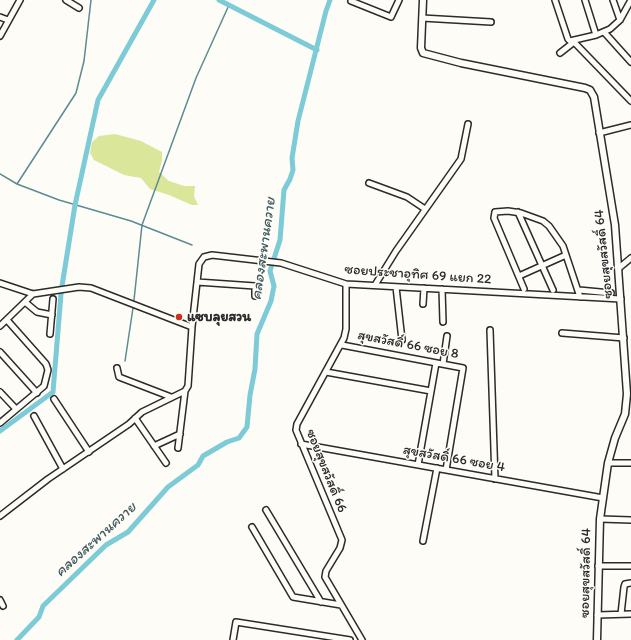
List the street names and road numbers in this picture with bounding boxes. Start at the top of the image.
street label: ซอยสุขสวัสดิ์ 64 [591,209,617,299]
street label: ซอยประชาอุทิศ 69 แยก 22 [344,261,492,289]
street label: สุขสวัสดิ์ 66 ซอย 8 [356,327,460,363]
street label: ซอยสุขสวัสดิ์ 66 [302,427,350,515]
street label: สุขสวัสดิ์ 66 ซอย 4 [402,442,506,476]
street label: ซอยสุขสวัสดิ์ 64 [577,528,595,618]

